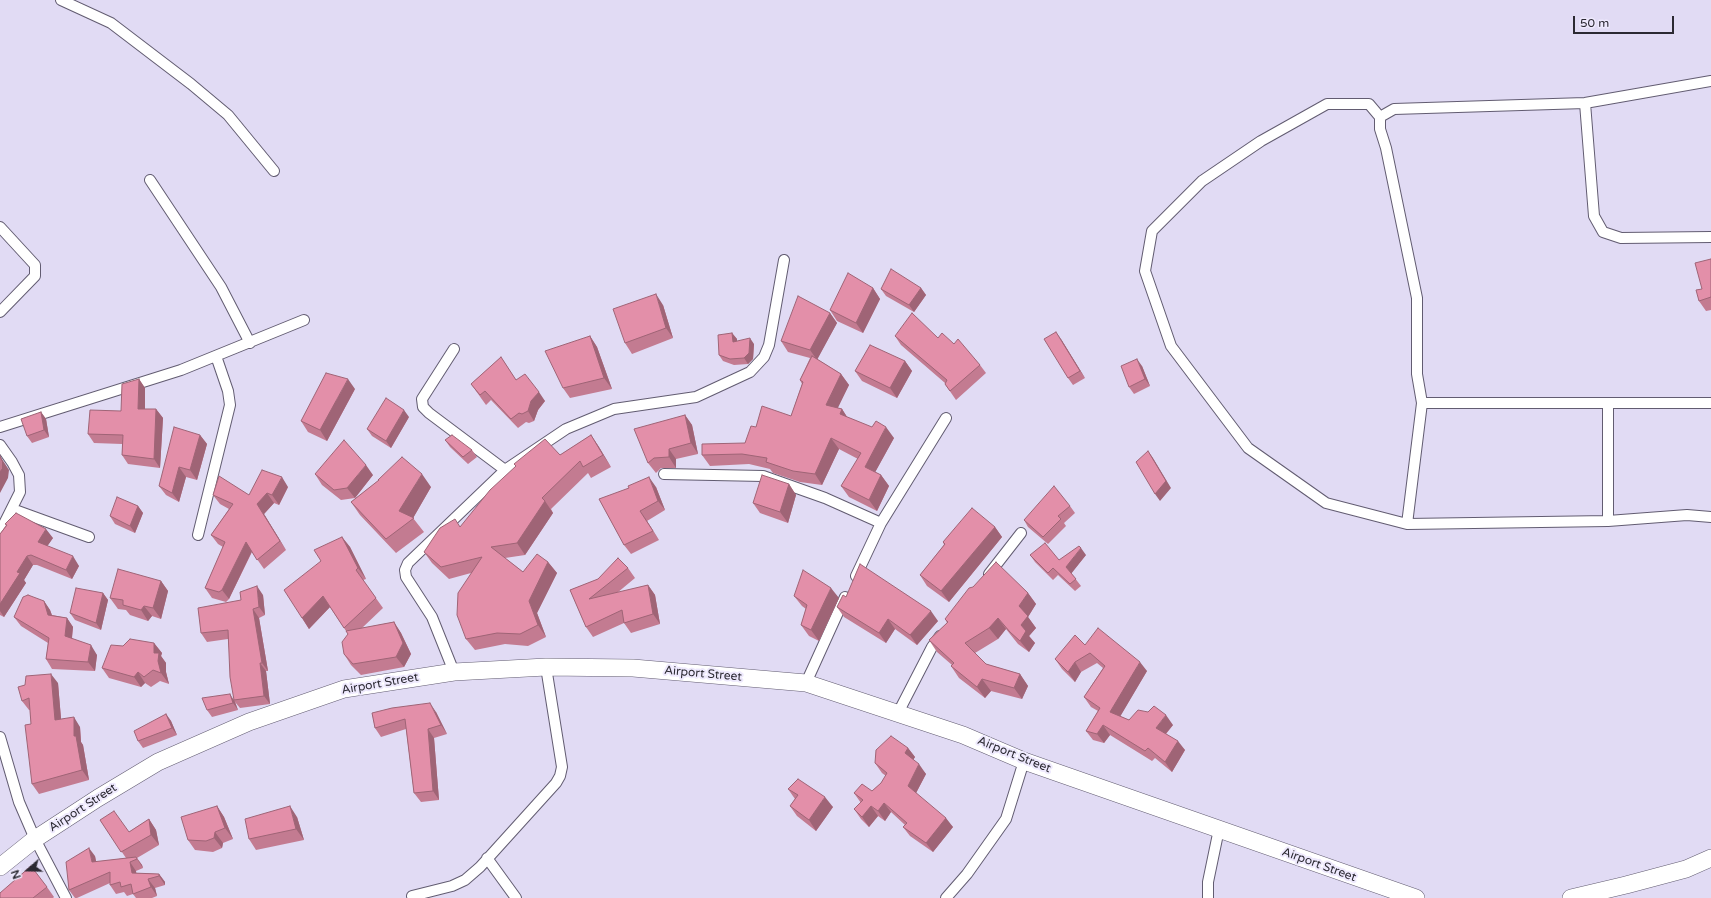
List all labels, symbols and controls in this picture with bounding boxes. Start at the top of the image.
scale bar [1575,8,1676,34]
text: 50 m [1580,16,1609,30]
street label: Airport Street [664,663,742,685]
street label: Airport Street [340,670,420,698]
street label: Airport Street [975,734,1053,776]
street label: Airport Street [46,781,120,835]
street label: Airport Street [1280,845,1358,885]
north arrow [8,850,48,890]
text: N [9,868,24,881]

